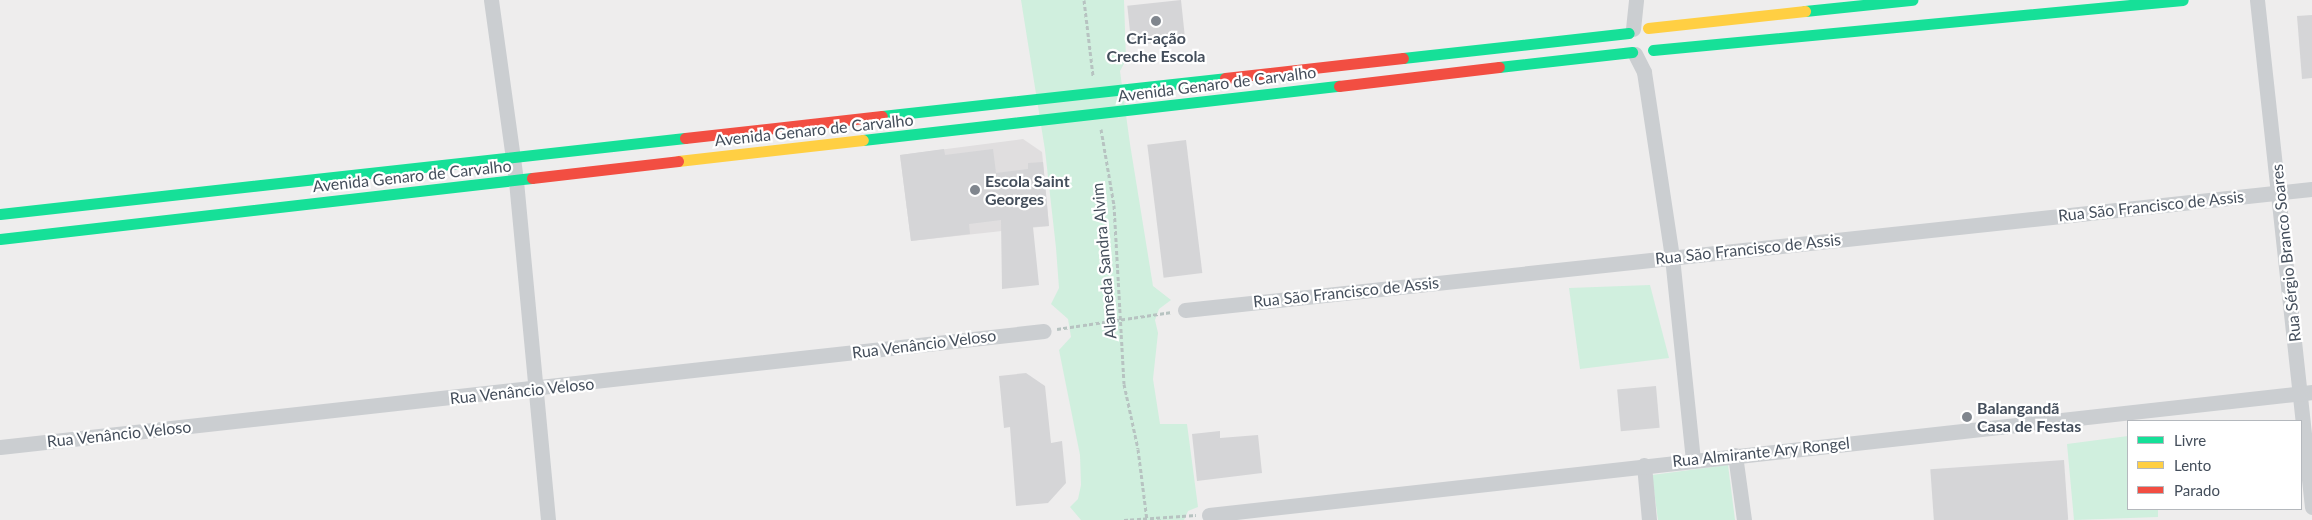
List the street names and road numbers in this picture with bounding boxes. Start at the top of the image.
street label: Avenida Genaro de Carvalho [1117,62,1317,106]
street label: Avenida Genaro de Carvalho [714,110,914,150]
street label: Avenida Genaro de Carvalho [312,156,512,196]
street label: Rua Sérgio Branco Soares [2267,163,2305,343]
street label: Alameda Sandra Alvim [1088,182,1120,340]
street label: Rua São Francisco de Assis [2057,187,2245,225]
street label: Rua São Francisco de Assis [1654,230,1842,268]
street label: Rua São Francisco de Assis [1252,273,1440,311]
street label: Rua Venâncio Veloso [850,326,998,362]
street label: Rua Venâncio Veloso [448,374,596,408]
street label: Rua Venâncio Veloso [45,417,193,451]
street label: Rua Almirante Ary Rongel [1671,433,1851,471]

